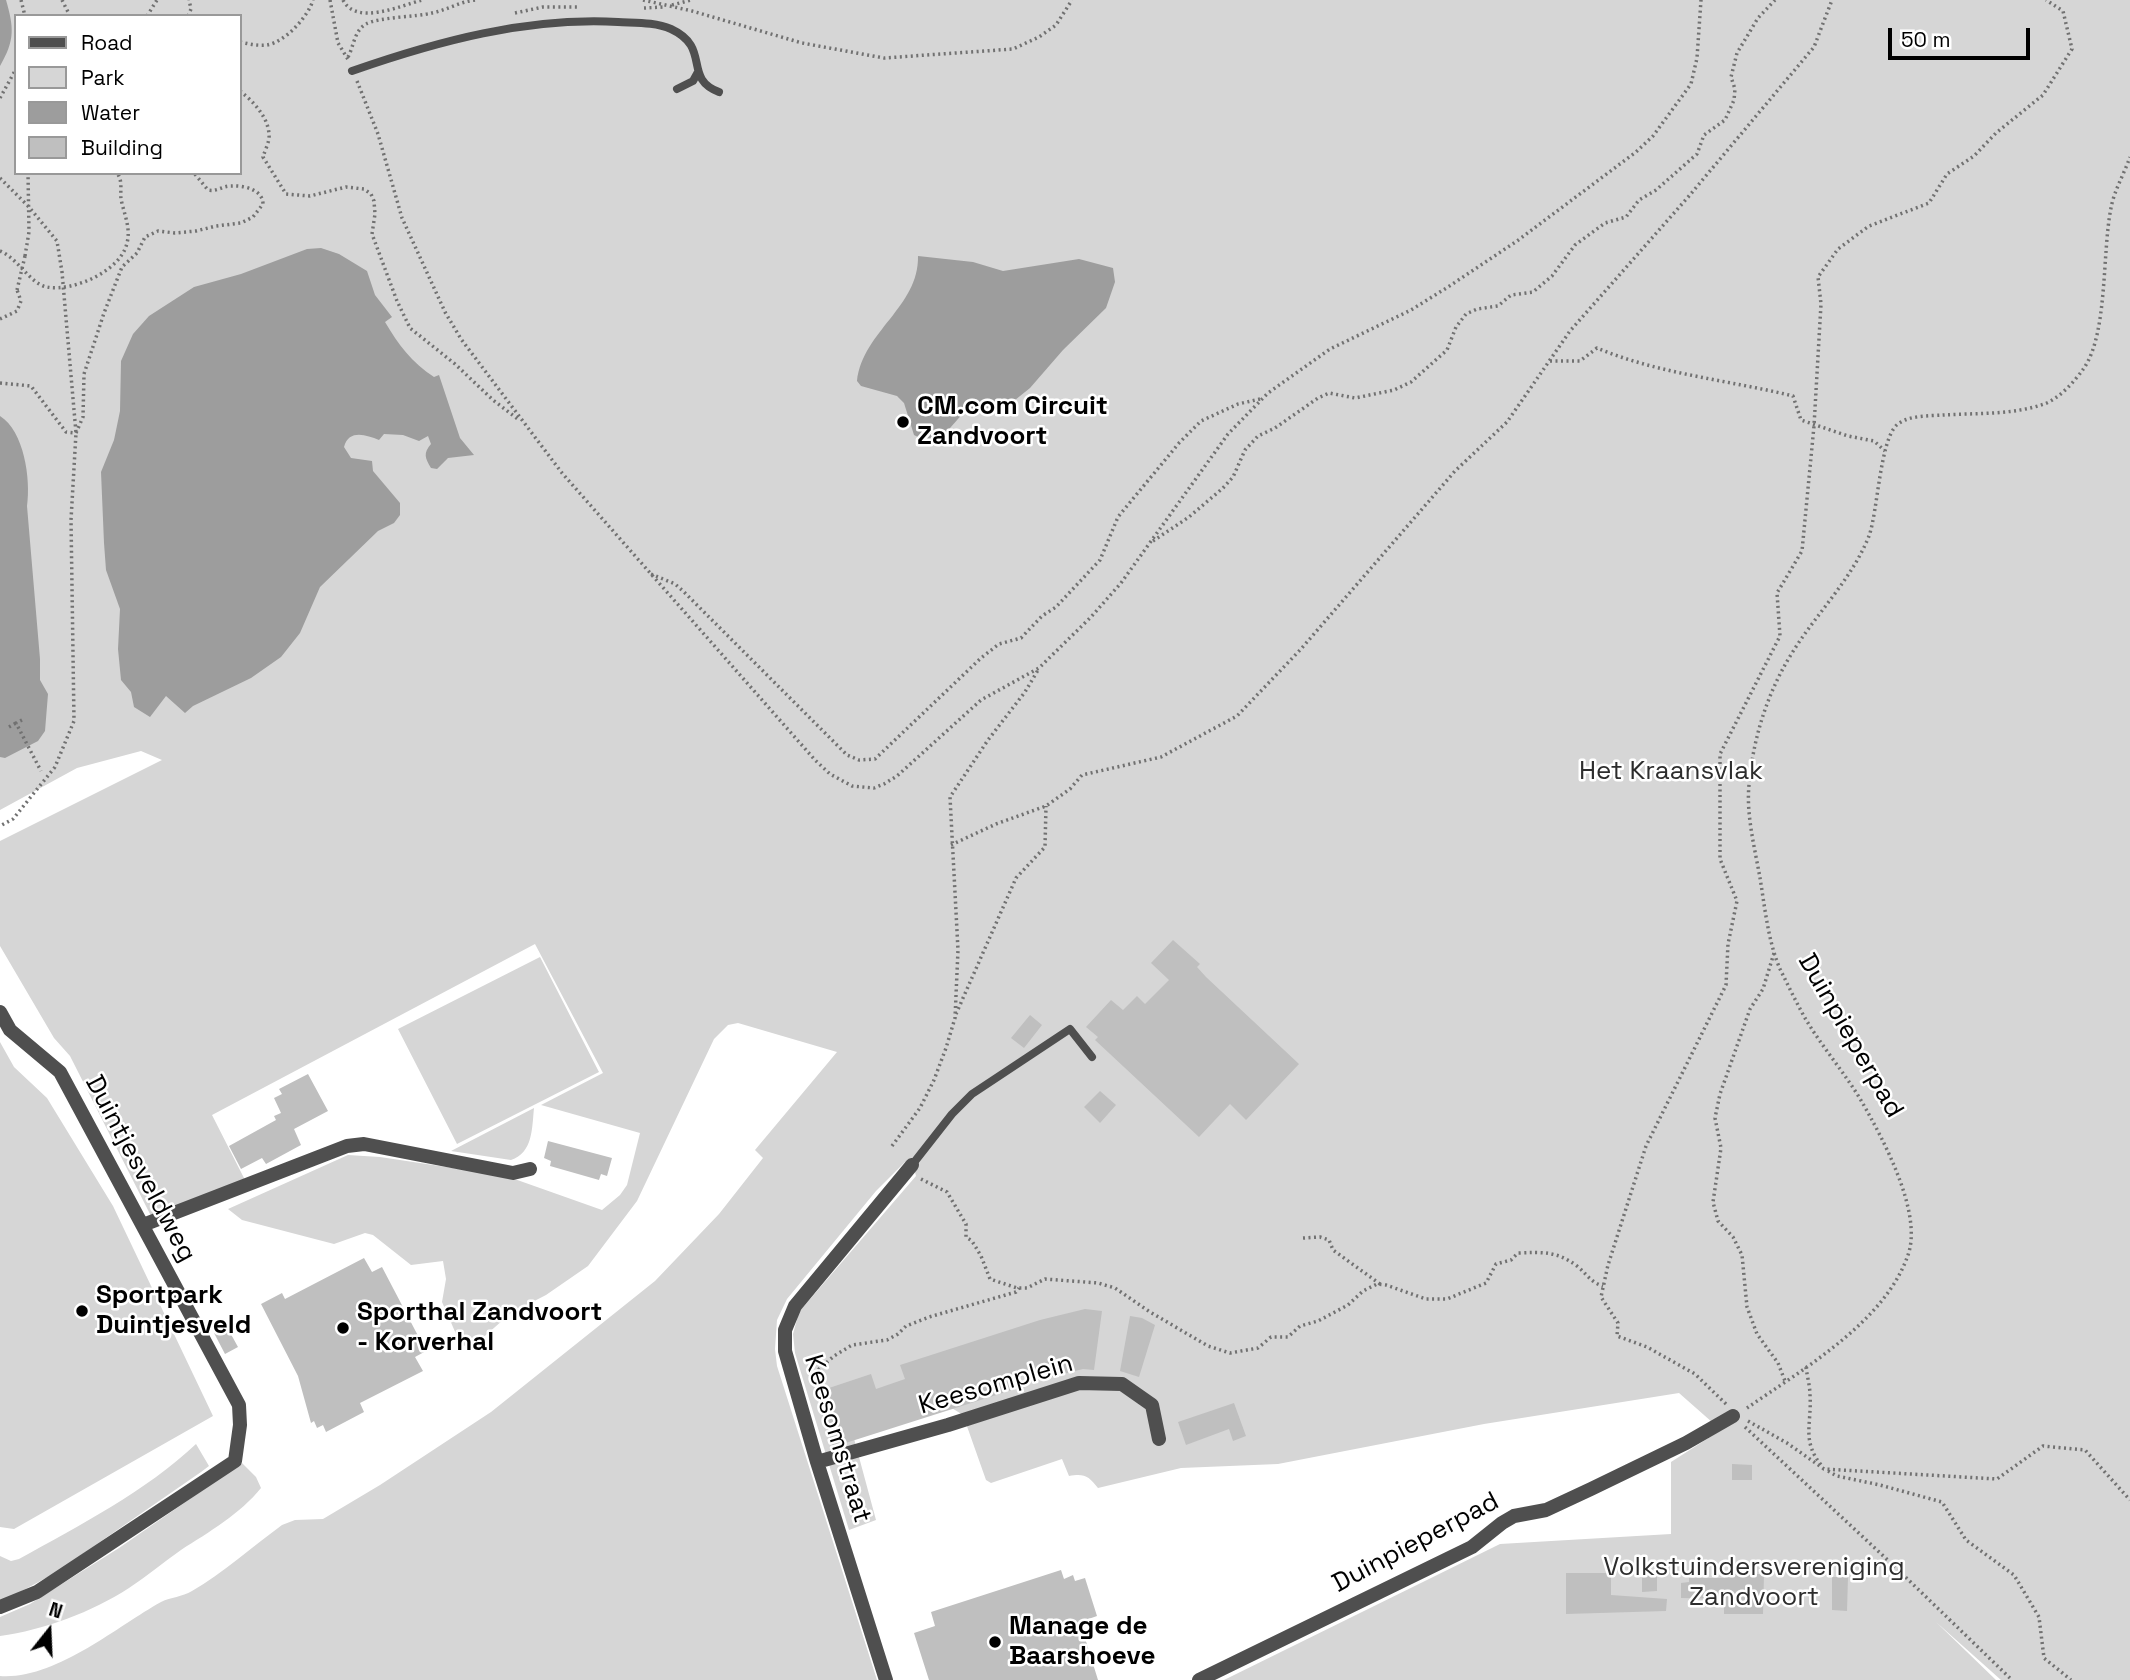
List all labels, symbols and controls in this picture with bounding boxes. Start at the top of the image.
legend [14,14,242,175]
scale bar [1892,14,2034,58]
text: 50 m [1901,26,1951,53]
text: Road [81,29,133,56]
text: Park [81,64,125,91]
text: Water [81,99,140,126]
text: Building [81,134,163,161]
place label: CM.com Circuit Zandvoort [917,391,1108,452]
marker: CM.com Circuit Zandvoort [895,414,911,430]
park label: Het Kraansvlak [1579,756,1763,788]
street label: Duinpieperpad [1790,949,1910,1123]
street label: Duintjesveldweg [78,1070,202,1268]
place label: Sportpark Duintjesveld [96,1280,251,1342]
place label: Sporthal Zandvoort - Korverhal [357,1297,602,1358]
marker: Sportpark Duintjesveld [74,1303,90,1319]
marker: Sporthal Zandvoort - Korverhal [335,1320,351,1336]
street label: Keesomplein [915,1348,1077,1422]
street label: Keesomstraat [797,1351,877,1527]
street label: Duinpieperpad [1327,1486,1505,1600]
park label: Volkstuindersvereniging Zandvoort [1603,1552,1905,1614]
north arrow [14,1596,84,1666]
text: N [46,1597,66,1624]
place label: Manage de Baarshoeve [1009,1611,1155,1672]
marker: Manage de Baarshoeve [987,1634,1003,1650]

